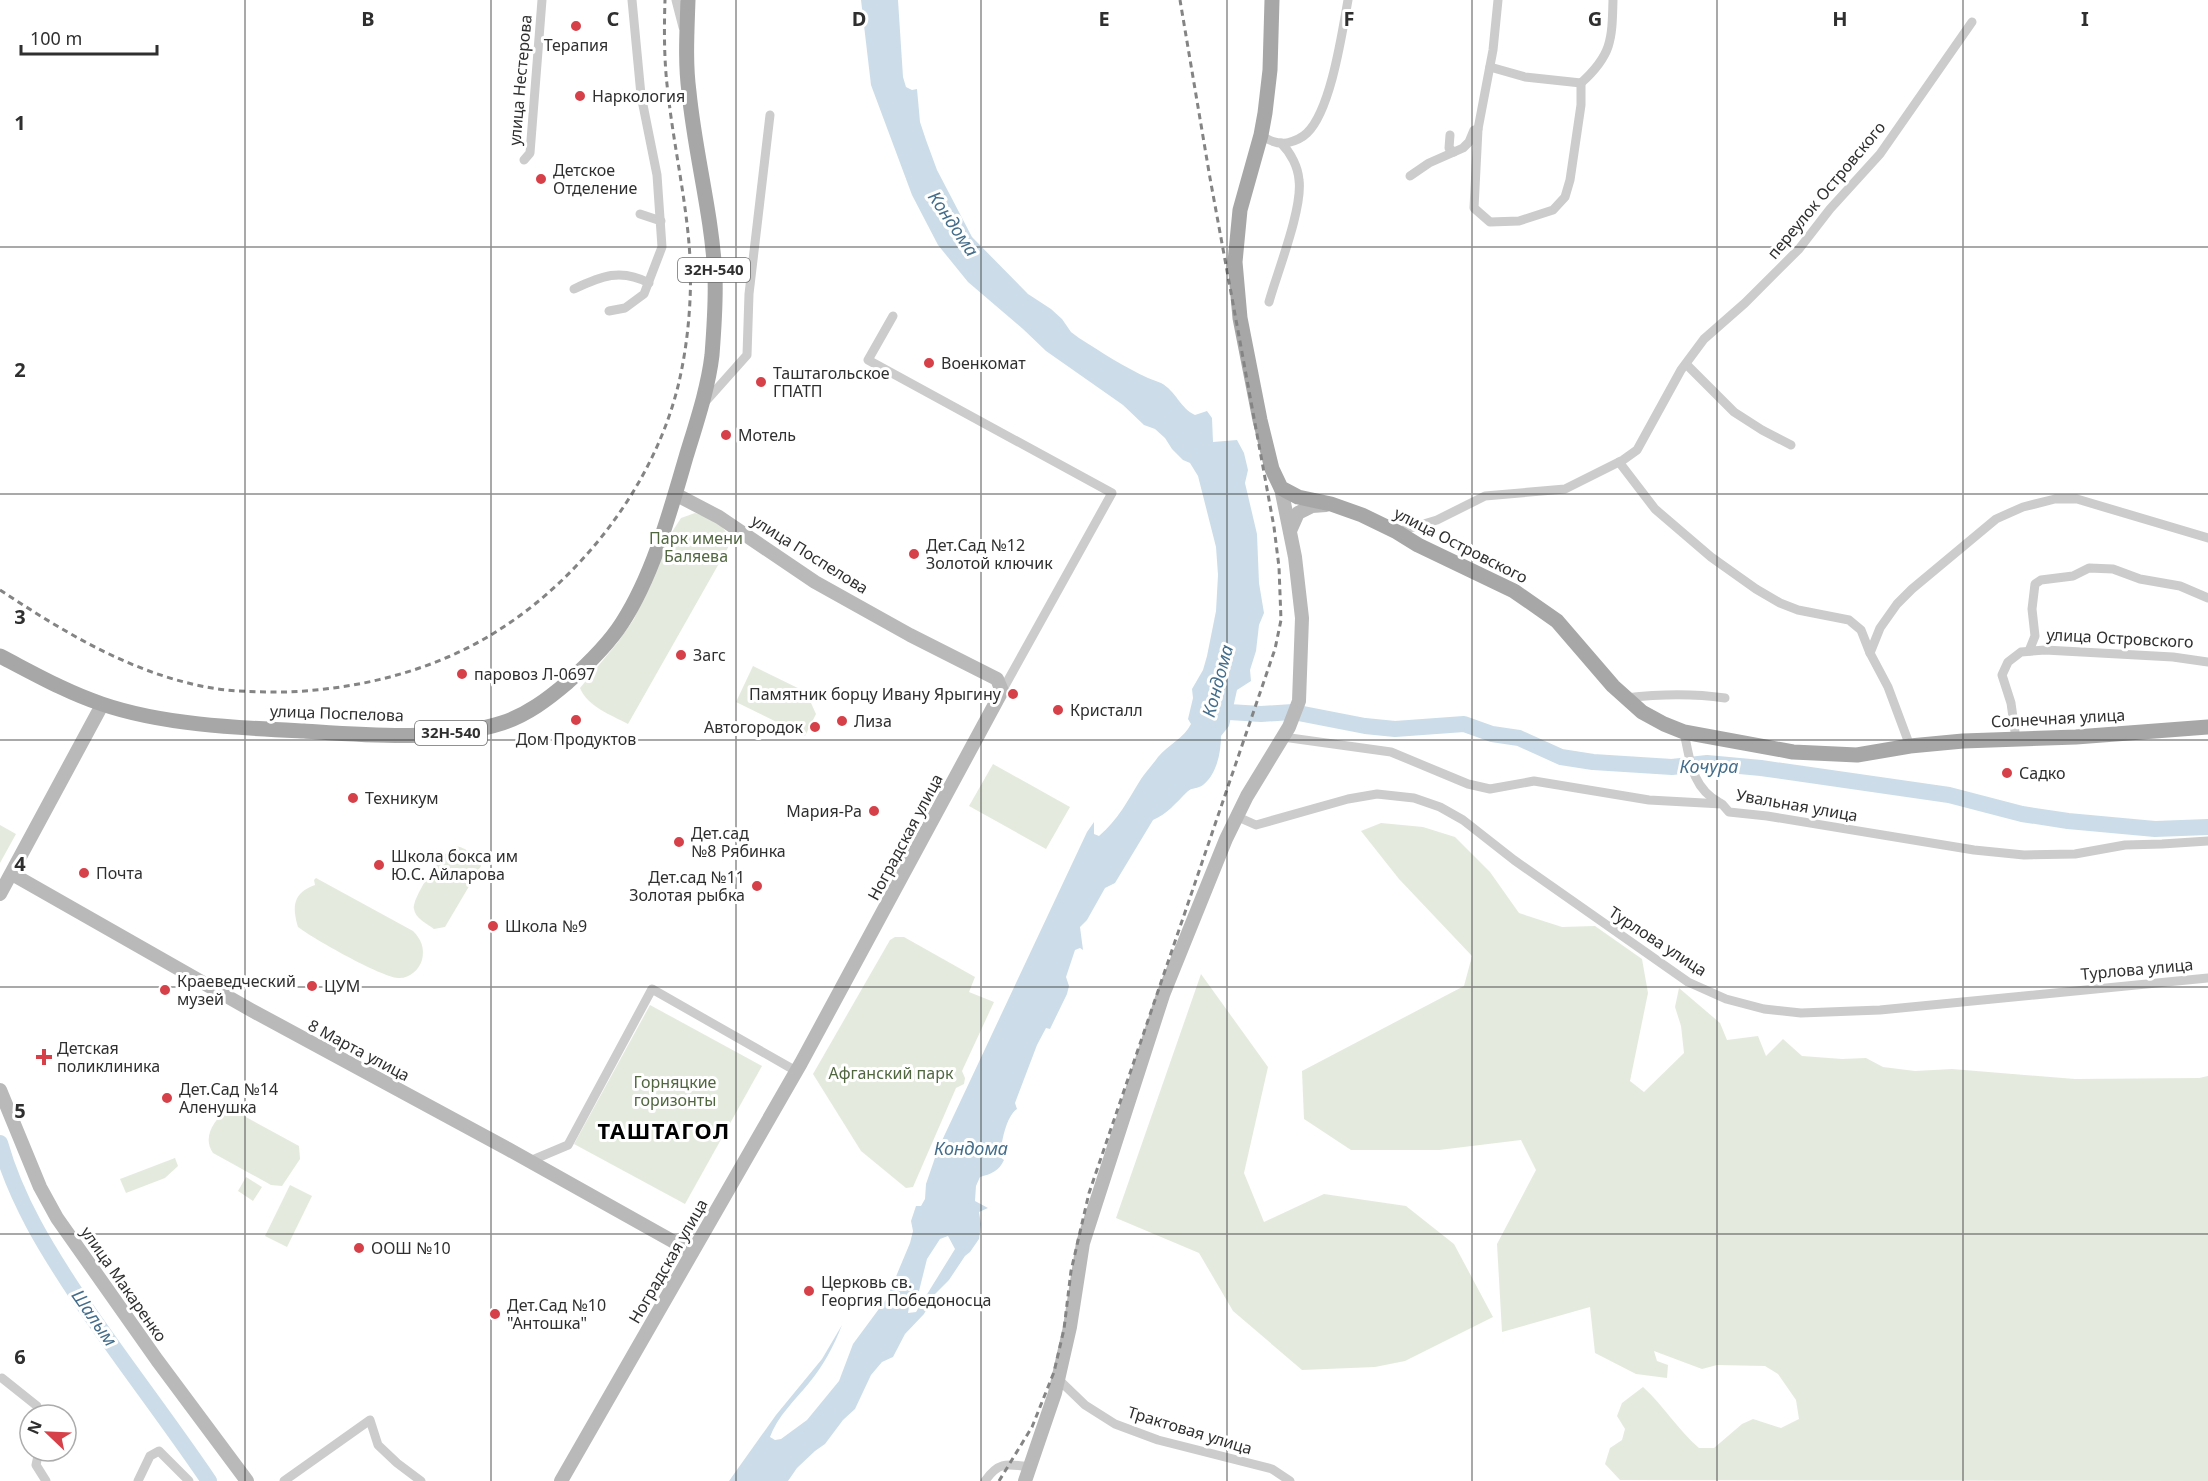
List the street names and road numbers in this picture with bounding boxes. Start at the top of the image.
street label: улица Нестерова [503,14,537,146]
street label: переулок Островского [1762,117,1890,263]
road number: 32Н-540 [678,258,750,282]
street label: улица Островского [1390,502,1532,588]
street label: улица Поспелова [747,509,873,599]
street label: улица Островского [2046,623,2194,653]
street label: улица Поспелова [270,700,404,726]
street label: Солнечная улица [1990,703,2126,733]
road number: 32Н-540 [415,721,487,745]
street label: Ноградская улица [862,770,948,904]
street label: Увальная улица [1734,783,1860,827]
street label: Турлова улица [1605,901,1711,981]
street label: Турлова улица [2080,953,2194,985]
street label: 8 Марта улица [304,1014,414,1086]
street label: Ноградская улица [623,1195,713,1327]
street label: улица Макаренко [76,1222,172,1346]
street label: Трактовая улица [1125,1401,1255,1459]

